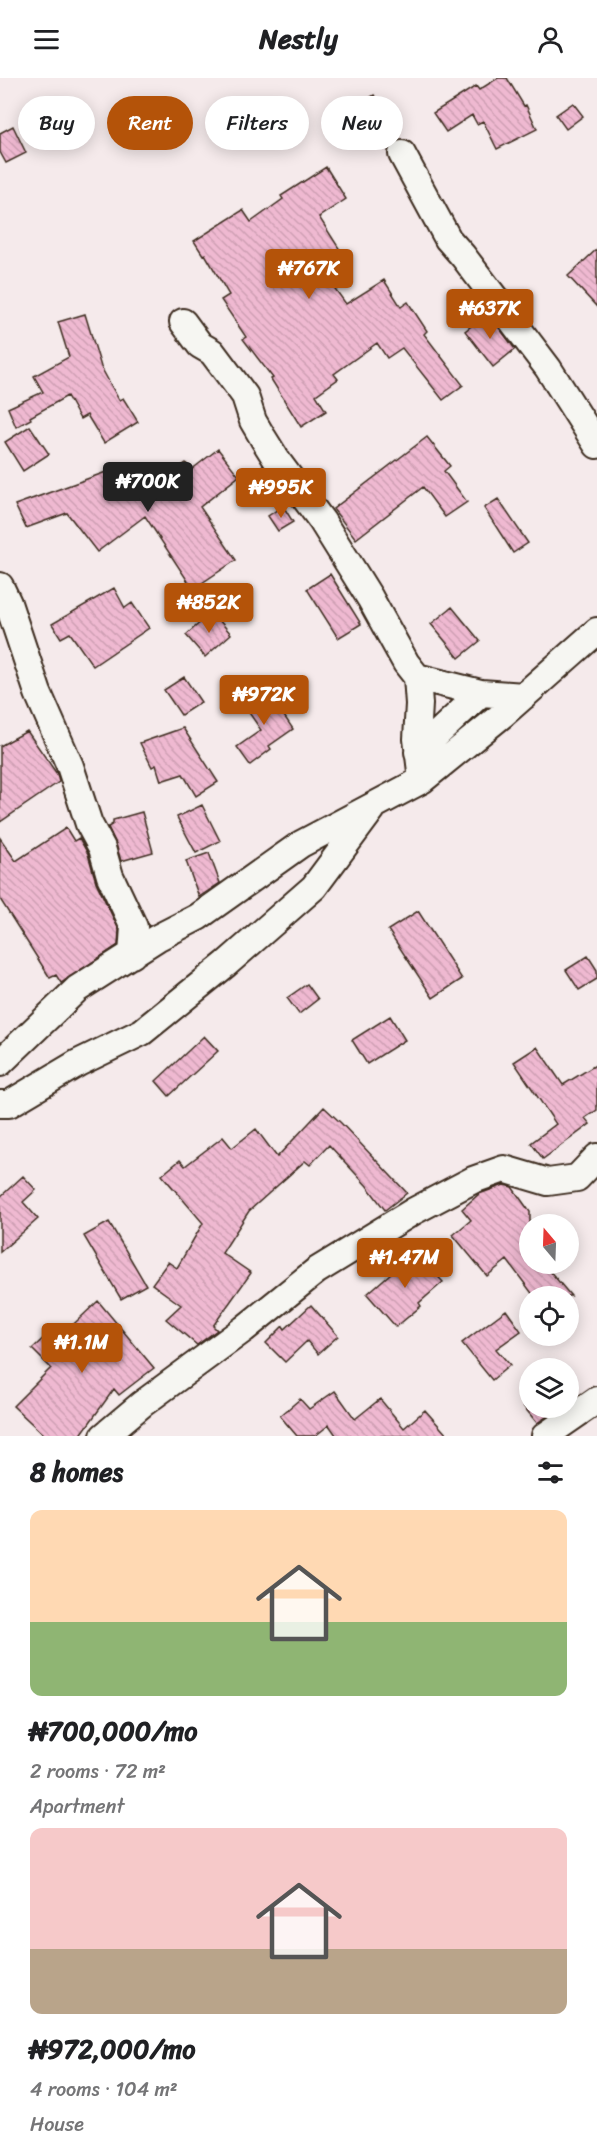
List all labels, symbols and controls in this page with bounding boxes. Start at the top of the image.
text: Nestly [259,15,338,63]
icon: menu [30,23,63,56]
icon: person [534,23,567,56]
chip: Buy [18,96,95,150]
chip: Rent [107,96,193,150]
chip: Filters [205,96,309,150]
chip: New [321,96,403,150]
pin: ₦767K [267,249,351,300]
text: ₦767K [279,251,339,286]
pin: ₦637K [448,289,532,340]
text: ₦637K [460,291,520,326]
pin: ₦700K [106,462,190,513]
text: ₦700K [117,464,179,499]
pin: ₦995K [239,468,323,519]
text: ₦995K [250,470,312,505]
pin: ₦852K [167,583,251,634]
text: ₦852K [178,585,240,620]
pin: ₦972K [222,675,306,726]
text: ₦972K [234,677,294,712]
north arrow [519,1214,579,1274]
map controls [519,1214,579,1418]
pin: ₦1.47M [356,1238,454,1289]
text: ₦1.47M [371,1240,439,1275]
button: locate [519,1286,579,1346]
pin: ₦1.1M [40,1323,124,1374]
text: ₦1.1M [56,1325,108,1360]
button: layers [519,1358,579,1418]
text: 8 homes [30,1449,123,1495]
icon: filters [534,1456,567,1489]
icon: home [245,1549,353,1657]
text: ₦700,000/mo [30,1708,197,1754]
text: 2 rooms · 72 m² [30,1754,166,1789]
text: Apartment [30,1789,124,1824]
icon: home [245,1867,353,1975]
text: ₦972,000/mo [30,2026,195,2072]
text: 4 rooms · 104 m² [30,2072,178,2107]
text: House [30,2107,84,2142]

